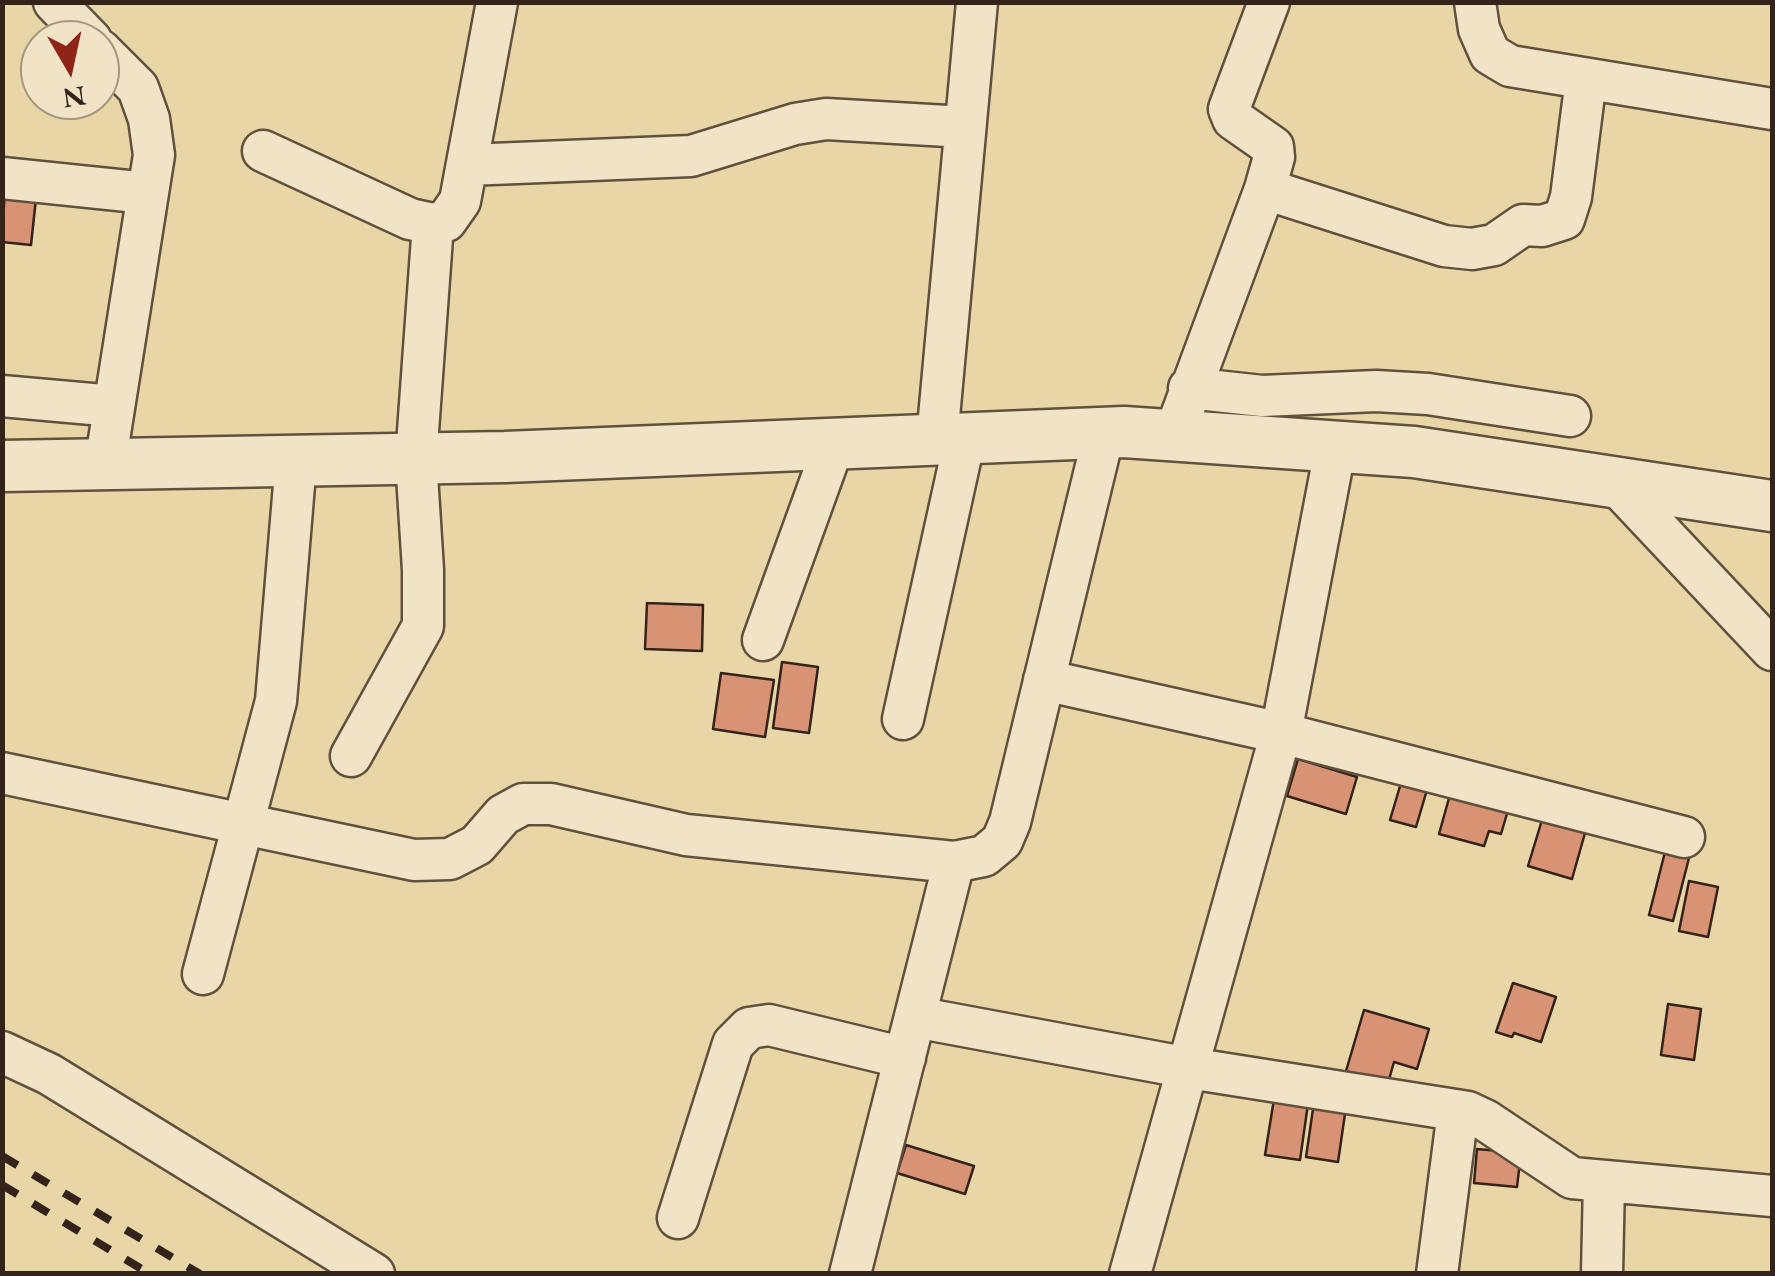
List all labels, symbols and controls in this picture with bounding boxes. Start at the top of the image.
north arrow [20,20,120,120]
text: N [60,78,88,117]

